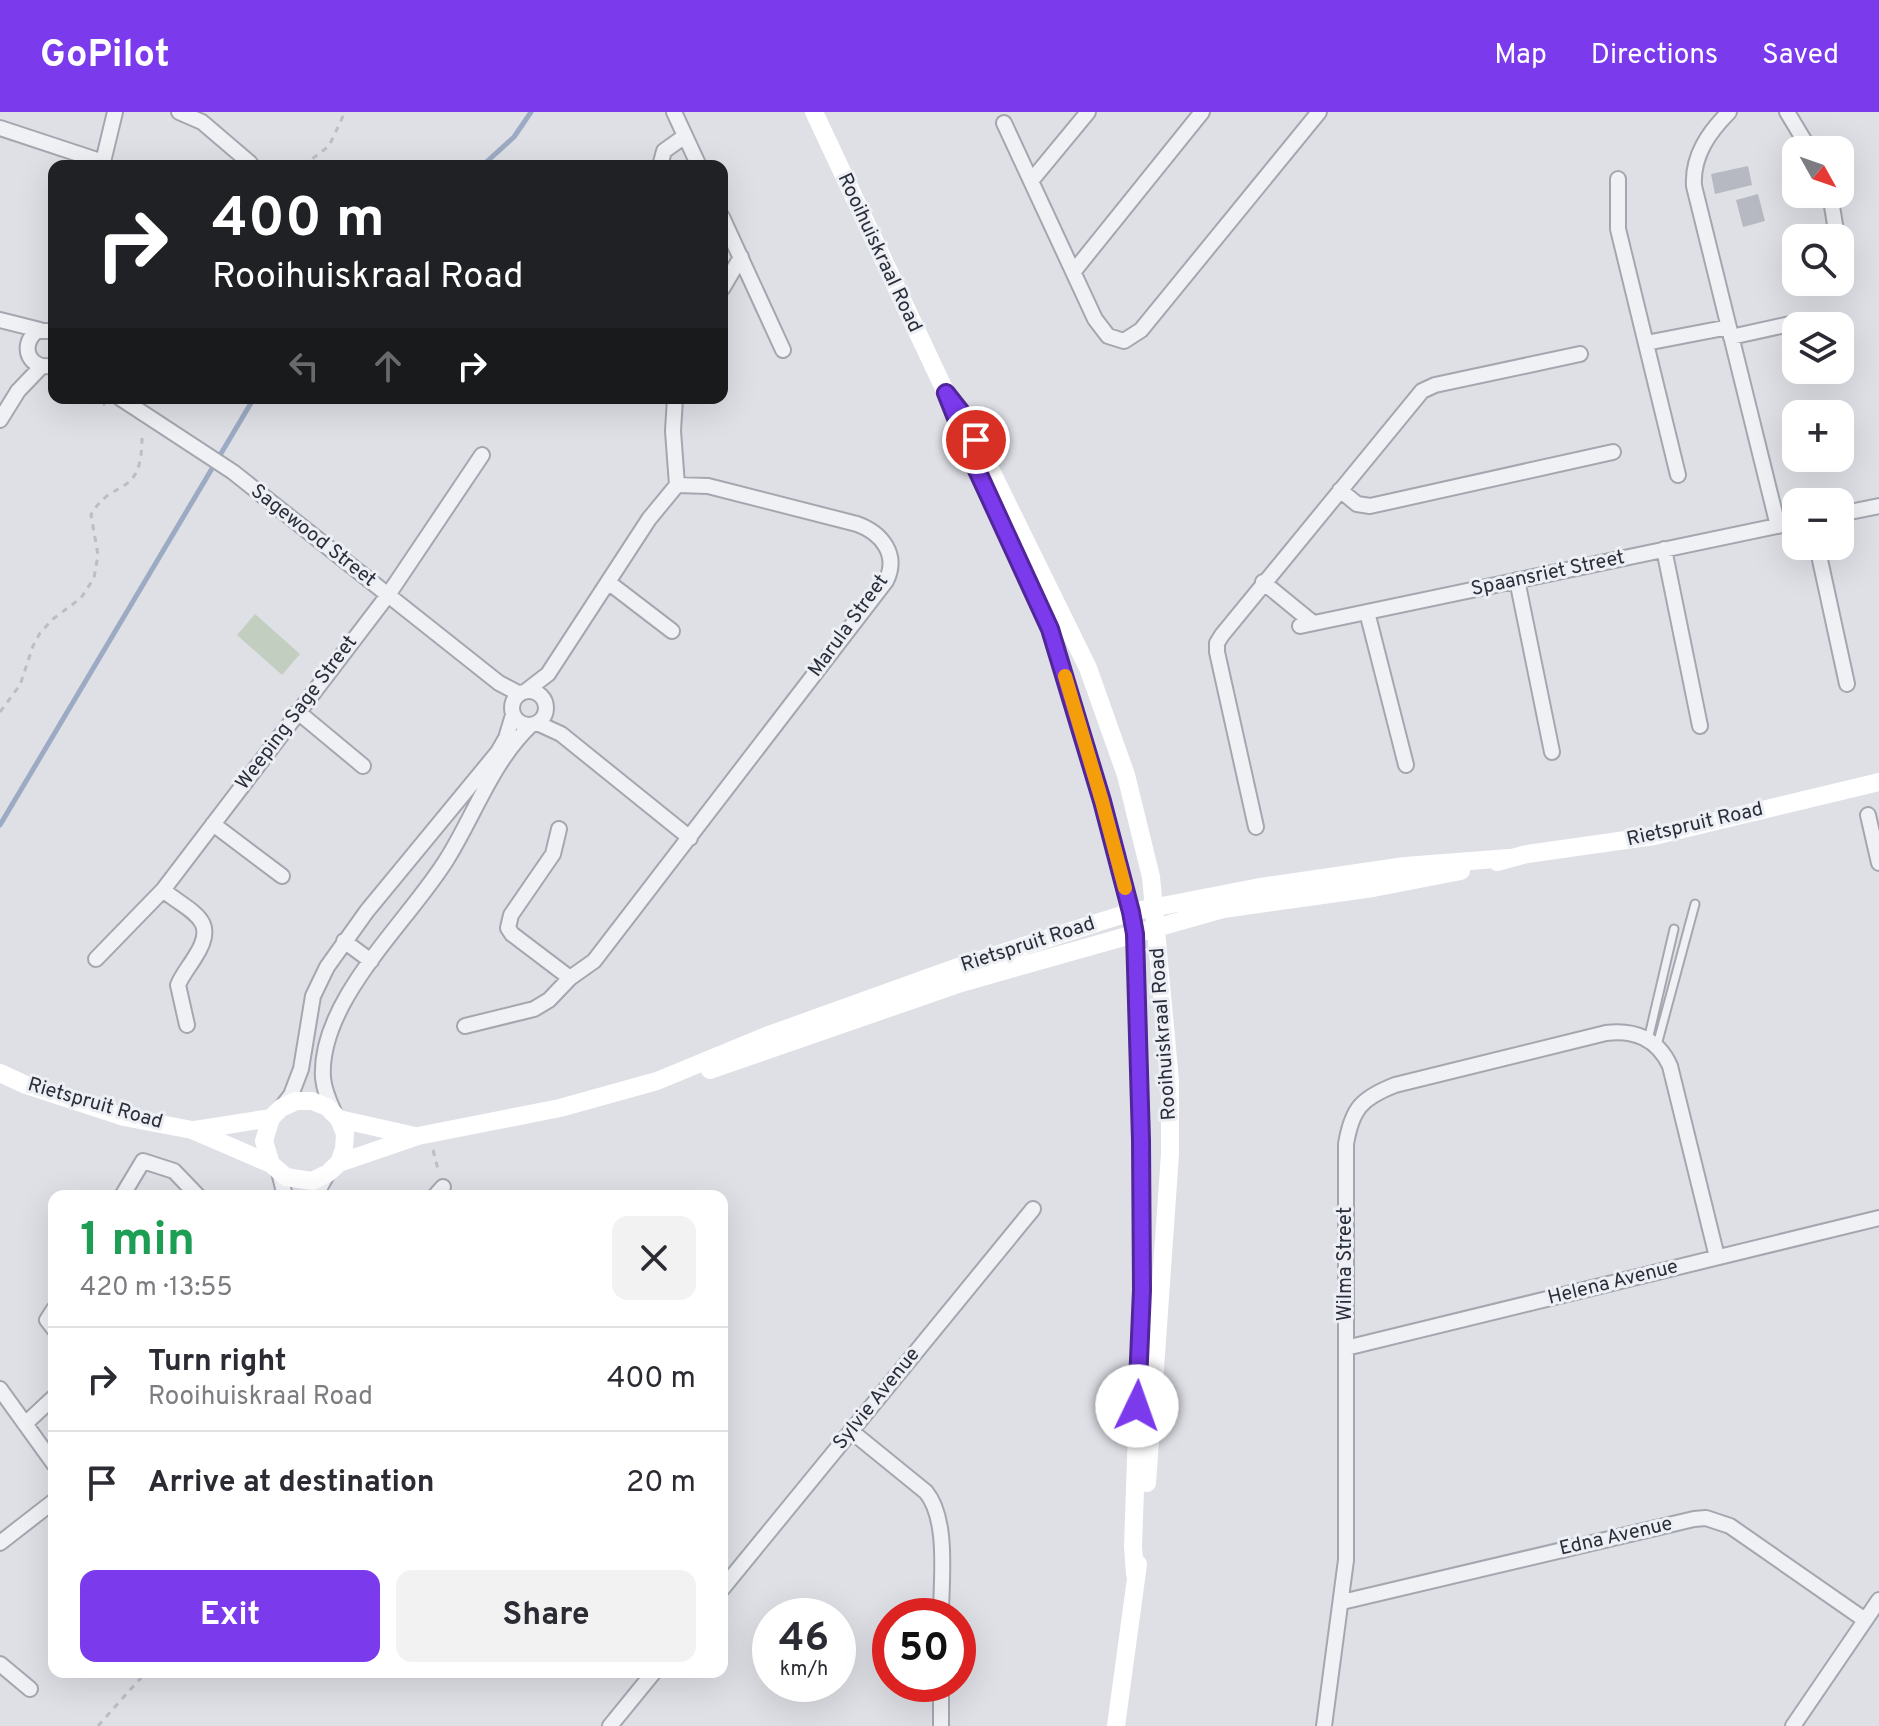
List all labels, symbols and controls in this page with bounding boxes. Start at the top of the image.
text: GoPilot [40,32,170,81]
text: Map [1494,38,1547,74]
text: Directions [1591,38,1718,74]
text: Saved [1762,38,1839,74]
north arrow [1782,136,1854,208]
map controls [1782,136,1854,560]
street label: Rooihuiskraal Road [831,169,927,337]
text: 400 m [212,186,385,256]
icon: right [80,192,184,296]
button: search [1782,224,1854,296]
text: Rooihuiskraal Road [212,255,523,301]
button: layers [1782,312,1854,384]
icon: left [282,344,326,388]
icon: ahead [366,344,410,388]
icon: right [450,344,494,388]
button: + [1782,400,1854,472]
pin [942,406,1010,474]
icon: arrive [954,418,998,462]
street label: Sagewood Street [245,479,381,593]
button: − [1782,488,1854,560]
street label: Spaansriet Street [1469,545,1627,603]
street label: Marula Street [803,570,895,682]
street label: Weeping Sage Street [230,631,364,795]
street label: Rietspruit Road [1624,797,1766,853]
street label: Rietspruit Road [958,911,1098,979]
street label: Rooihuiskraal Road [1145,947,1183,1121]
street label: Rietspruit Road [24,1072,166,1136]
street label: Wilma Street [1333,1207,1359,1321]
text: 1 min [80,1212,195,1272]
button: close [612,1216,696,1300]
street label: Helena Avenue [1545,1254,1681,1312]
text: 420 m · 13:55 [80,1272,233,1305]
street label: Sylvie Avenue [828,1343,926,1455]
text: Turn right [148,1344,286,1381]
icon: right [80,1357,124,1401]
text: 400 m [607,1361,696,1398]
position arrow [1095,1364,1179,1448]
text: Rooihuiskraal Road [148,1381,373,1414]
icon: arrive [80,1461,124,1505]
text: Arrive at destination [148,1465,434,1502]
text: 20 m [626,1465,696,1502]
street label: Edna Avenue [1557,1511,1675,1563]
button: Exit [80,1570,380,1662]
button: Share [396,1570,696,1662]
speed limit sign: 50 [872,1598,976,1702]
text: 46 [779,1615,829,1665]
text: km/h [780,1657,828,1683]

